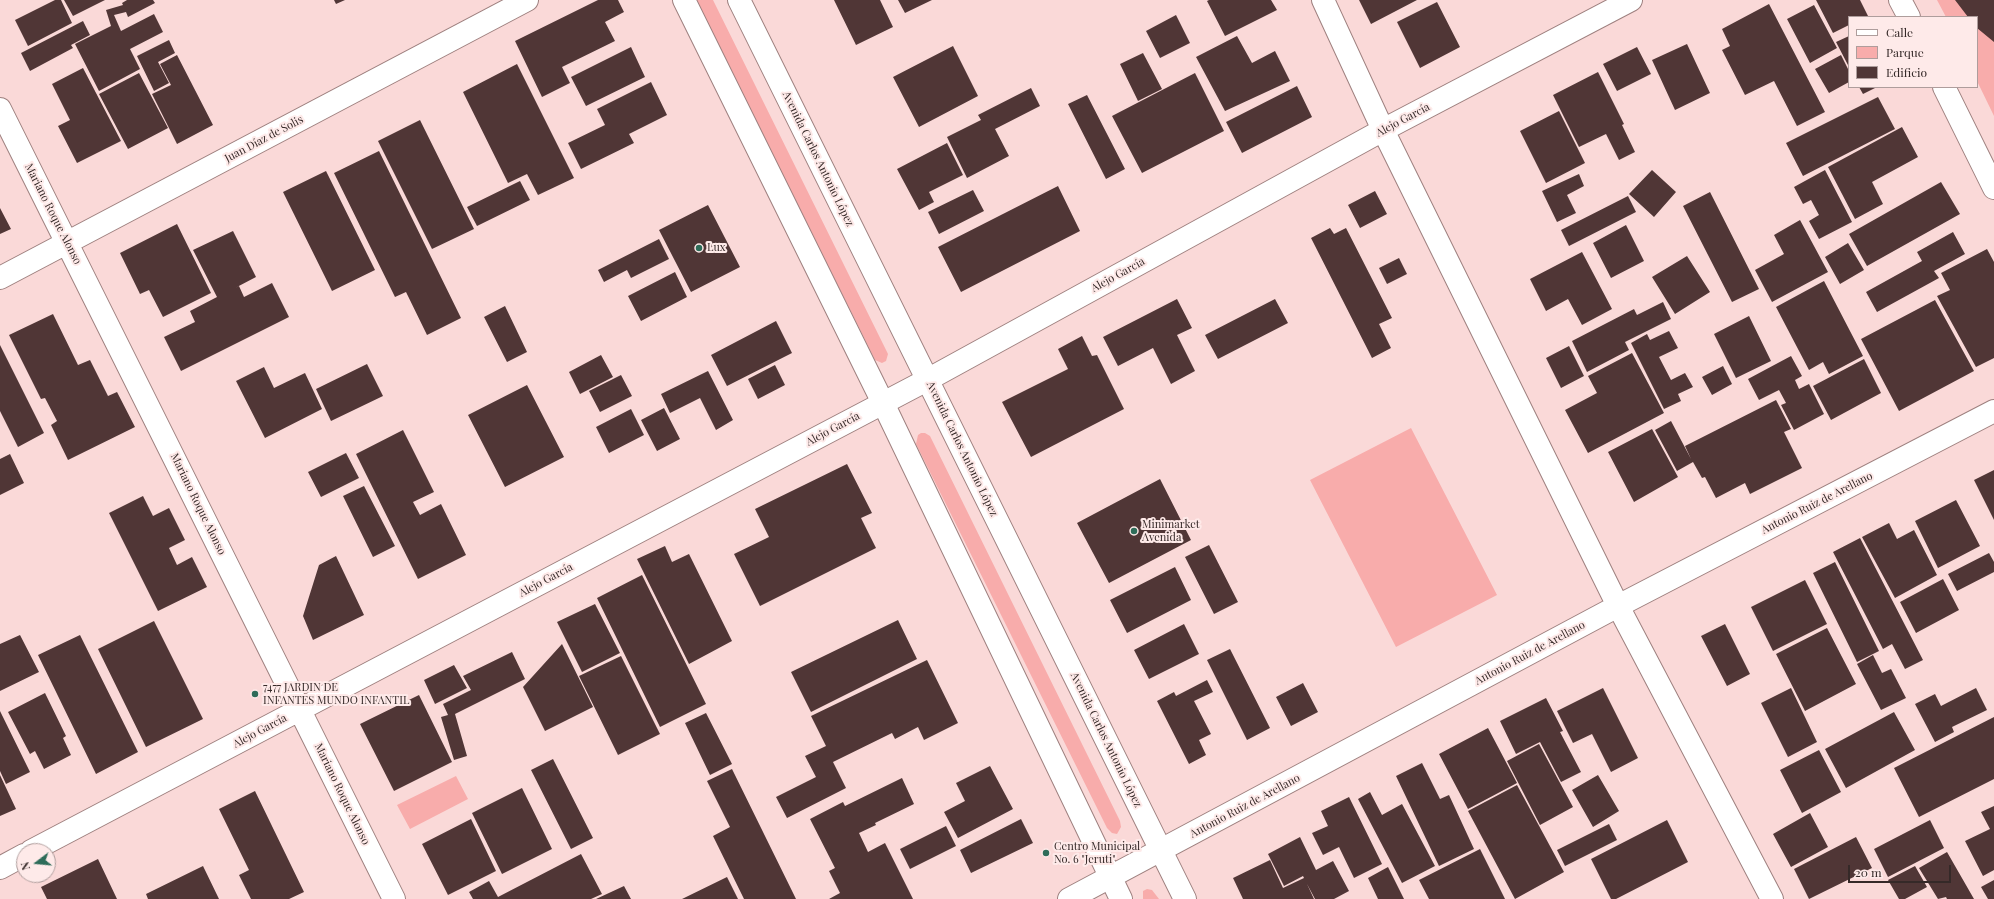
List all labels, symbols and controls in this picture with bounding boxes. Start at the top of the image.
legend [1848,16,1978,88]
text: Calle [1886,24,1913,40]
text: Parque [1886,44,1924,60]
text: Edificio [1886,64,1927,80]
street label: Avenida Carlos Antonio López [780,89,856,229]
street label: Alejo García [1374,100,1432,140]
street label: Juan Díaz de Solis [222,113,306,165]
street label: Mariano Roque Alonso [22,161,84,267]
place label: Lux [707,241,726,255]
marker: Lux [694,243,704,253]
street label: Alejo García [1089,255,1147,295]
street label: Avenida Carlos Antonio López [924,379,1000,519]
street label: Alejo García [804,409,862,449]
street label: Mariano Roque Alonso [168,451,228,557]
street label: Antonio Ruiz de Arellano [1759,469,1875,537]
place label: Minimarket Avenida [1142,518,1200,544]
marker: Minimarket Avenida [1129,526,1139,536]
street label: Alejo García [517,560,575,600]
street label: Antonio Ruiz de Arellano [1473,618,1587,688]
street label: Avenida Carlos Antonio López [1068,670,1144,810]
place label: 7477 JARDIN DE INFANTES MUNDO INFANTIL [263,681,409,707]
marker: 7477 JARDIN DE INFANTES MUNDO INFANTIL [250,689,260,699]
street label: Alejo García [231,711,289,751]
street label: Mariano Roque Alonso [312,741,372,847]
street label: Antonio Ruiz de Arellano [1188,771,1302,841]
place label: Centro Municipal No. 6 "Jeruti" [1054,840,1140,866]
north arrow [16,843,56,883]
marker: Centro Municipal No. 6 "Jeruti" [1041,848,1051,858]
scale bar [1850,857,1953,883]
text: N [17,860,33,872]
text: 20 m [1855,864,1882,880]

